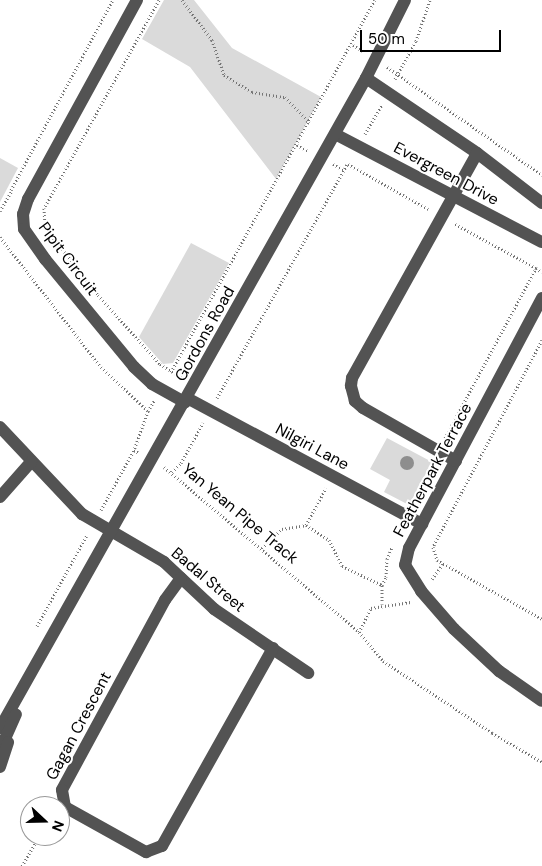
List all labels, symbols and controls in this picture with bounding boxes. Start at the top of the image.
scale bar [362,20,503,52]
text: 50 m [368,29,405,49]
street label: Evergreen Drive [390,138,502,210]
street label: Pipit Circuit [34,219,102,299]
street label: Gordons Road [171,283,239,385]
street label: Featherpark Terrace [390,400,476,540]
street label: Nilgiri Lane [272,420,352,474]
street label: Yan Yean Pipe Track [178,460,302,568]
street label: Badal Street [167,544,249,616]
street label: Gagan Crescent [42,669,116,783]
north arrow [20,796,70,846]
text: N [48,818,68,834]

